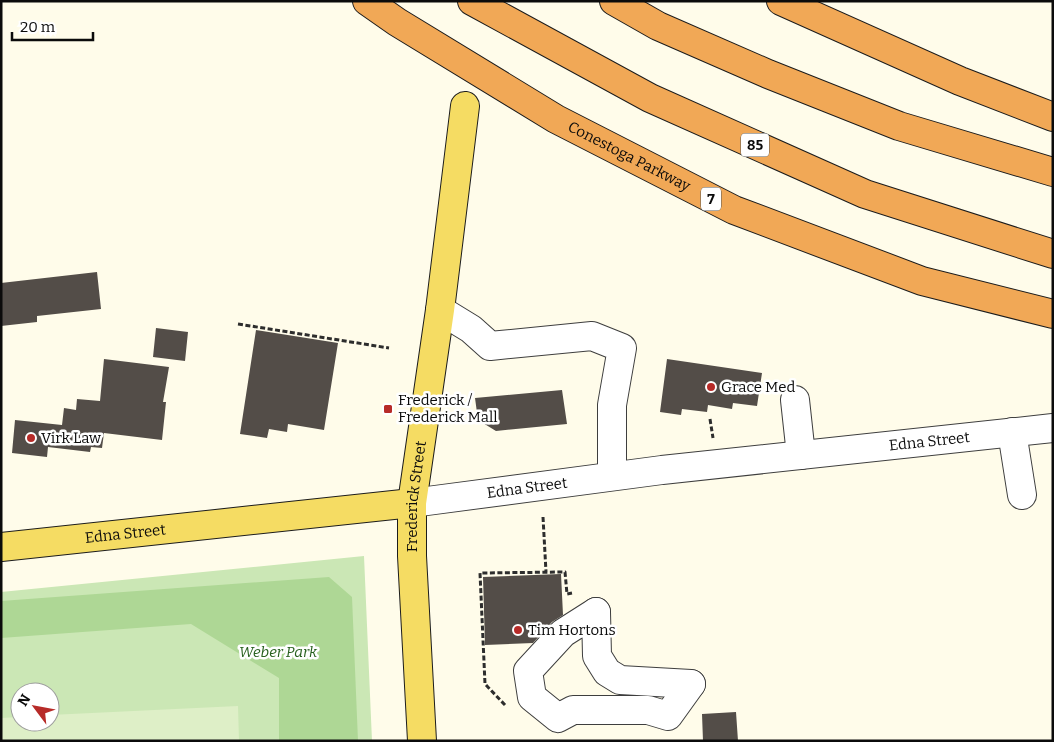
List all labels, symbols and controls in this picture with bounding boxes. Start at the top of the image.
scale bar [12,10,94,42]
text: 20 m [20,18,56,36]
street label: Conestoga Parkway [565,118,693,195]
road number: 85 [741,134,769,156]
road number: 7 [701,188,721,210]
place label: Grace Med [721,378,795,396]
marker: Grace Med [705,381,717,393]
place label: Frederick / Frederick Mall [398,391,498,426]
marker: Frederick / Frederick Mall [382,403,394,415]
street label: Edna Street [888,428,971,455]
place label: Virk Law [41,429,102,447]
marker: Virk Law [25,432,37,444]
street label: Frederick Street [403,439,430,552]
street label: Edna Street [486,474,569,502]
street label: Edna Street [84,520,167,547]
place label: Tim Hortons [528,621,616,639]
marker: Tim Hortons [512,624,524,636]
park label: Weber Park [239,643,318,661]
north arrow [10,682,60,732]
text: N [14,691,35,709]

